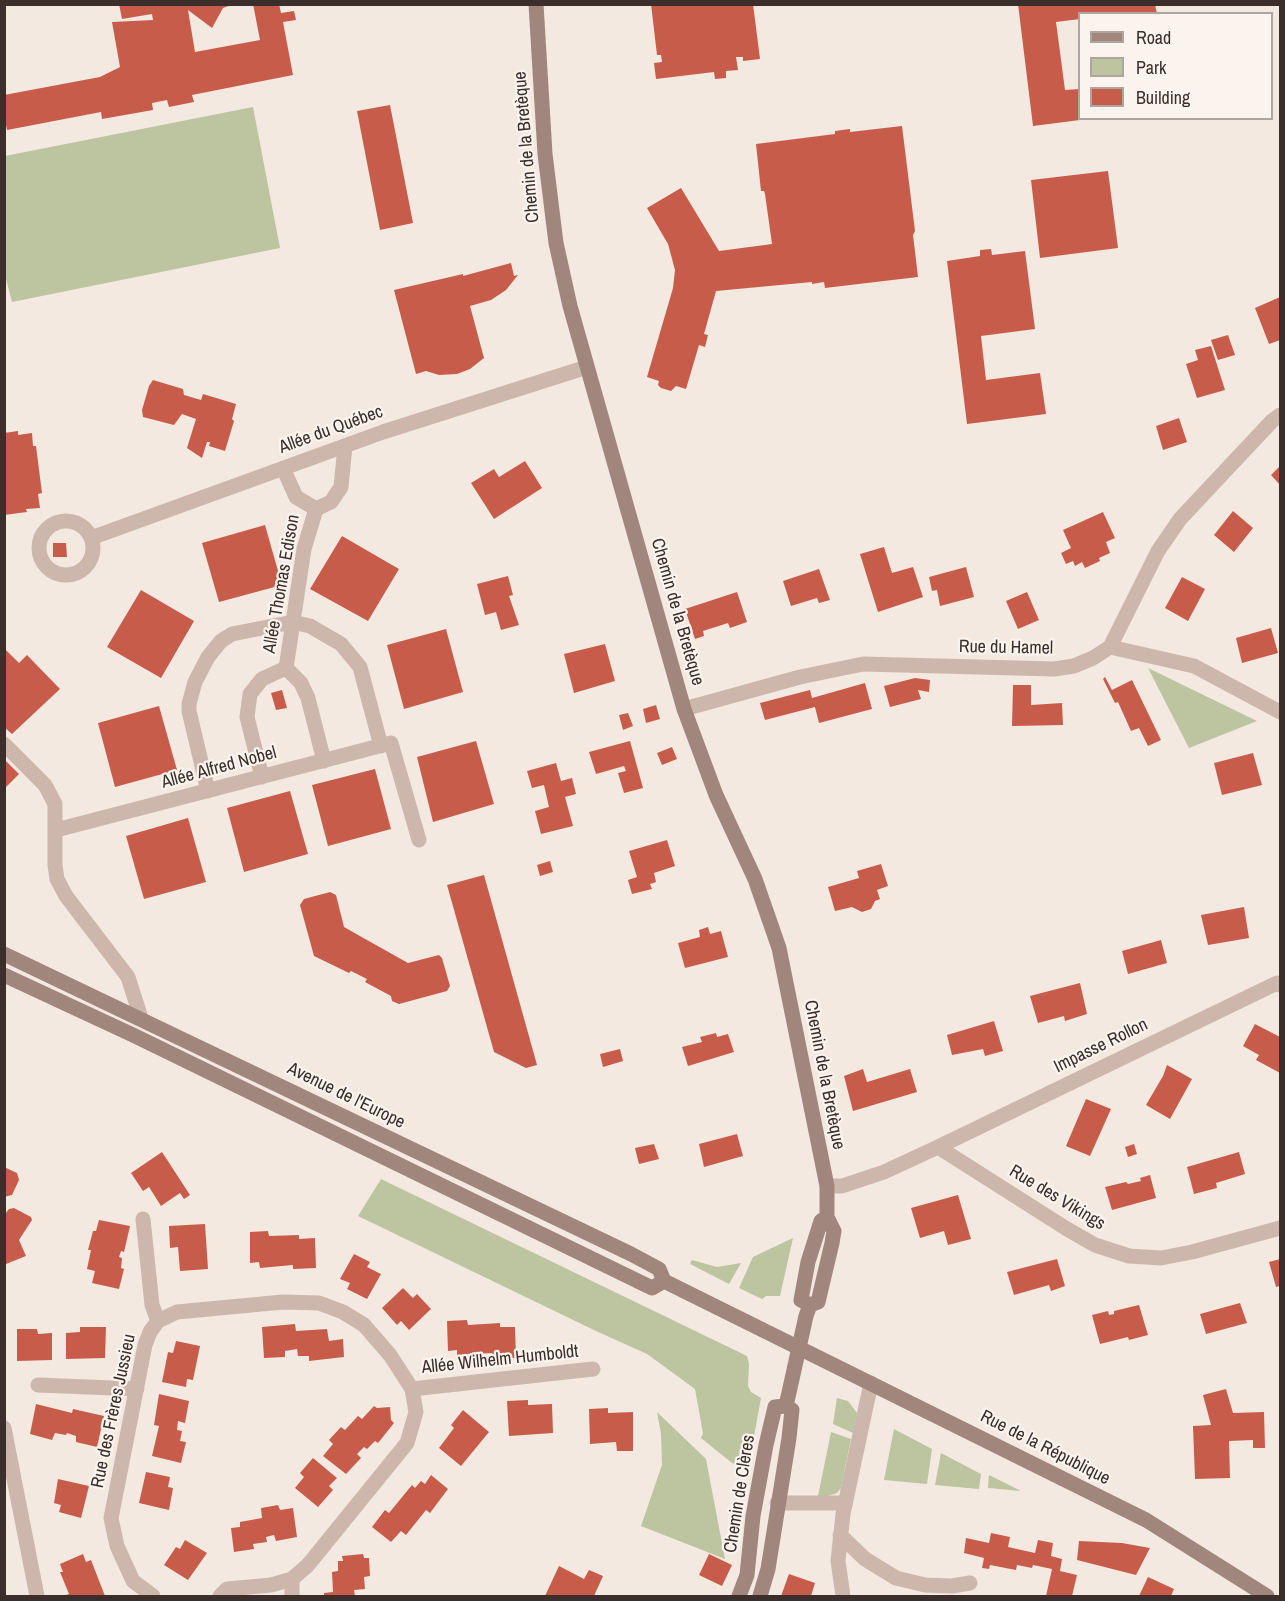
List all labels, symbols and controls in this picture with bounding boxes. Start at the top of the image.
legend [1078,12,1273,120]
text: Road [1136,25,1171,50]
text: Park [1136,55,1166,80]
street label: Chemin de la Bretèque [510,70,544,224]
text: Building [1136,85,1190,110]
street label: Allée du Québec [276,401,386,459]
street label: Allée Thomas Edison [259,513,305,655]
street label: Chemin de la Bretèque [646,536,708,688]
street label: Rue du Hamel [959,636,1053,660]
street label: Allée Alfred Nobel [159,742,279,794]
street label: Chemin de la Bretèque [799,998,849,1152]
street label: Impasse Rollon [1051,1014,1151,1078]
street label: Avenue de l'Europe [284,1058,408,1134]
street label: Rue des Vikings [1005,1161,1109,1235]
street label: Rue des Frères Jussieu [87,1332,141,1490]
street label: Allée Wilhelm Humboldt [421,1341,579,1379]
street label: Rue de la République [976,1406,1114,1490]
street label: Chemin de Clères [720,1434,760,1554]

